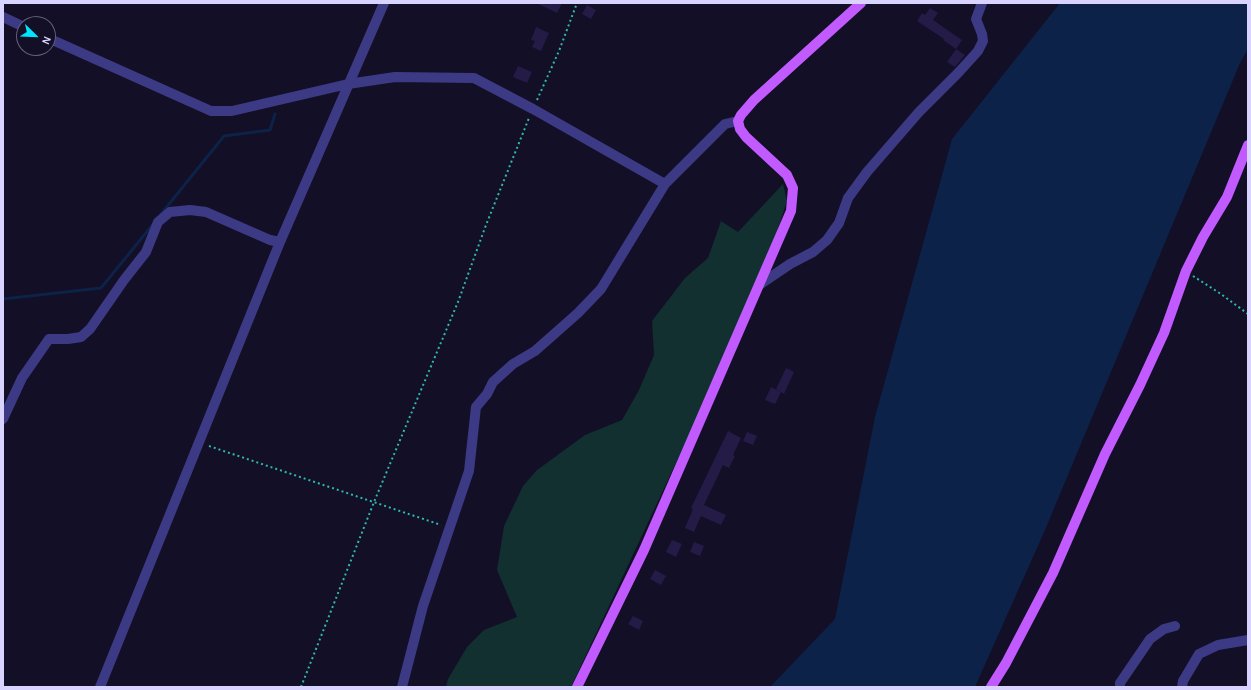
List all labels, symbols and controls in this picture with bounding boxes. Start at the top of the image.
north arrow [16,16,56,56]
text: N [40,35,53,46]

